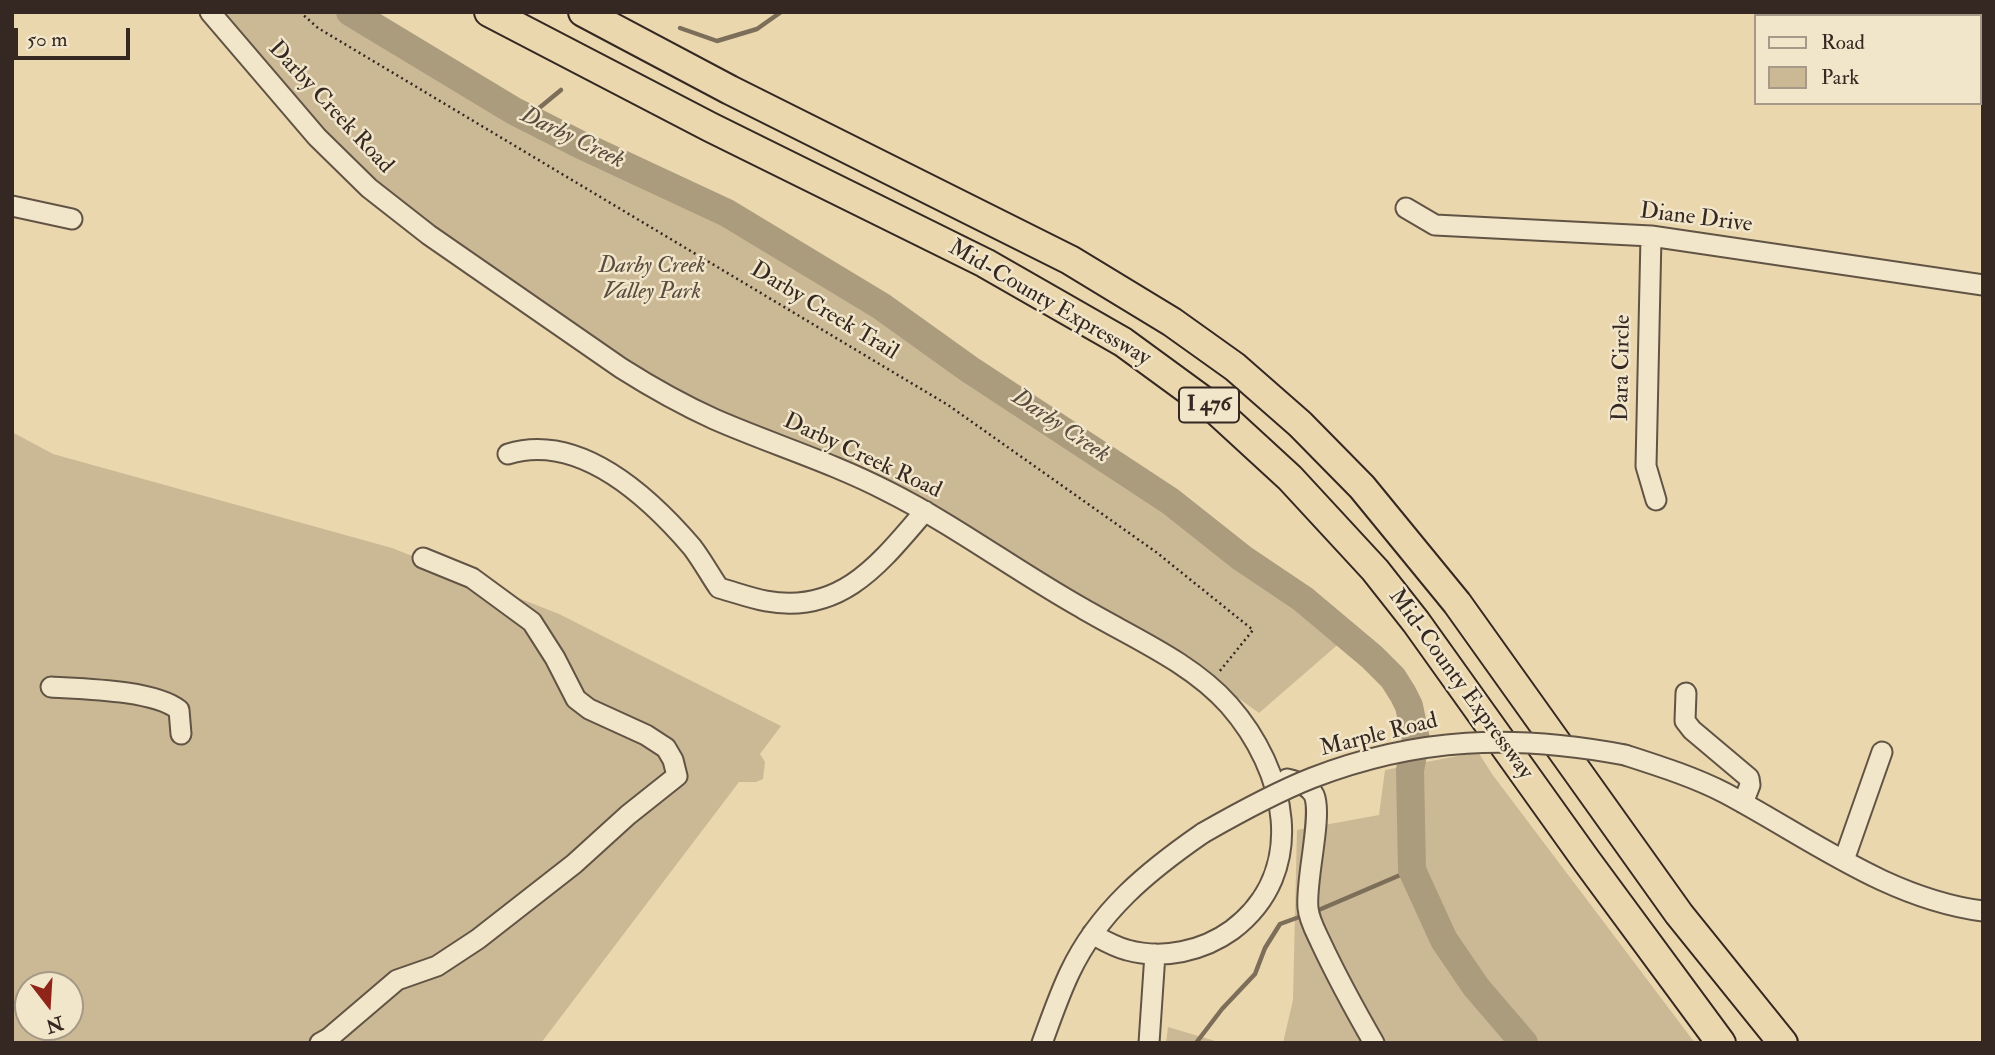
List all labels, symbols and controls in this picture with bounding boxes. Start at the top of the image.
scale bar [18,14,133,58]
legend [1754,14,1981,105]
text: 50 m [27,26,68,53]
text: Road [1821,29,1865,56]
street label: Darby Creek Road [262,36,398,180]
text: Park [1821,64,1859,91]
water label: Darby Creek [515,102,629,176]
street label: Diane Drive [1638,198,1754,240]
street label: Mid-County Expressway [943,235,1155,373]
park label: Darby Creek Valley Park [598,253,706,307]
street label: Darby Creek Trail [745,257,903,367]
street label: Dara Circle [1608,314,1638,422]
water label: Darby Creek [1006,384,1114,470]
road number: I 476 [1179,388,1239,422]
street label: Darby Creek Road [779,408,945,506]
street label: Mid-County Expressway [1382,584,1538,786]
street label: Marple Road [1317,708,1441,764]
north arrow [14,971,84,1041]
text: N [43,1010,66,1038]

